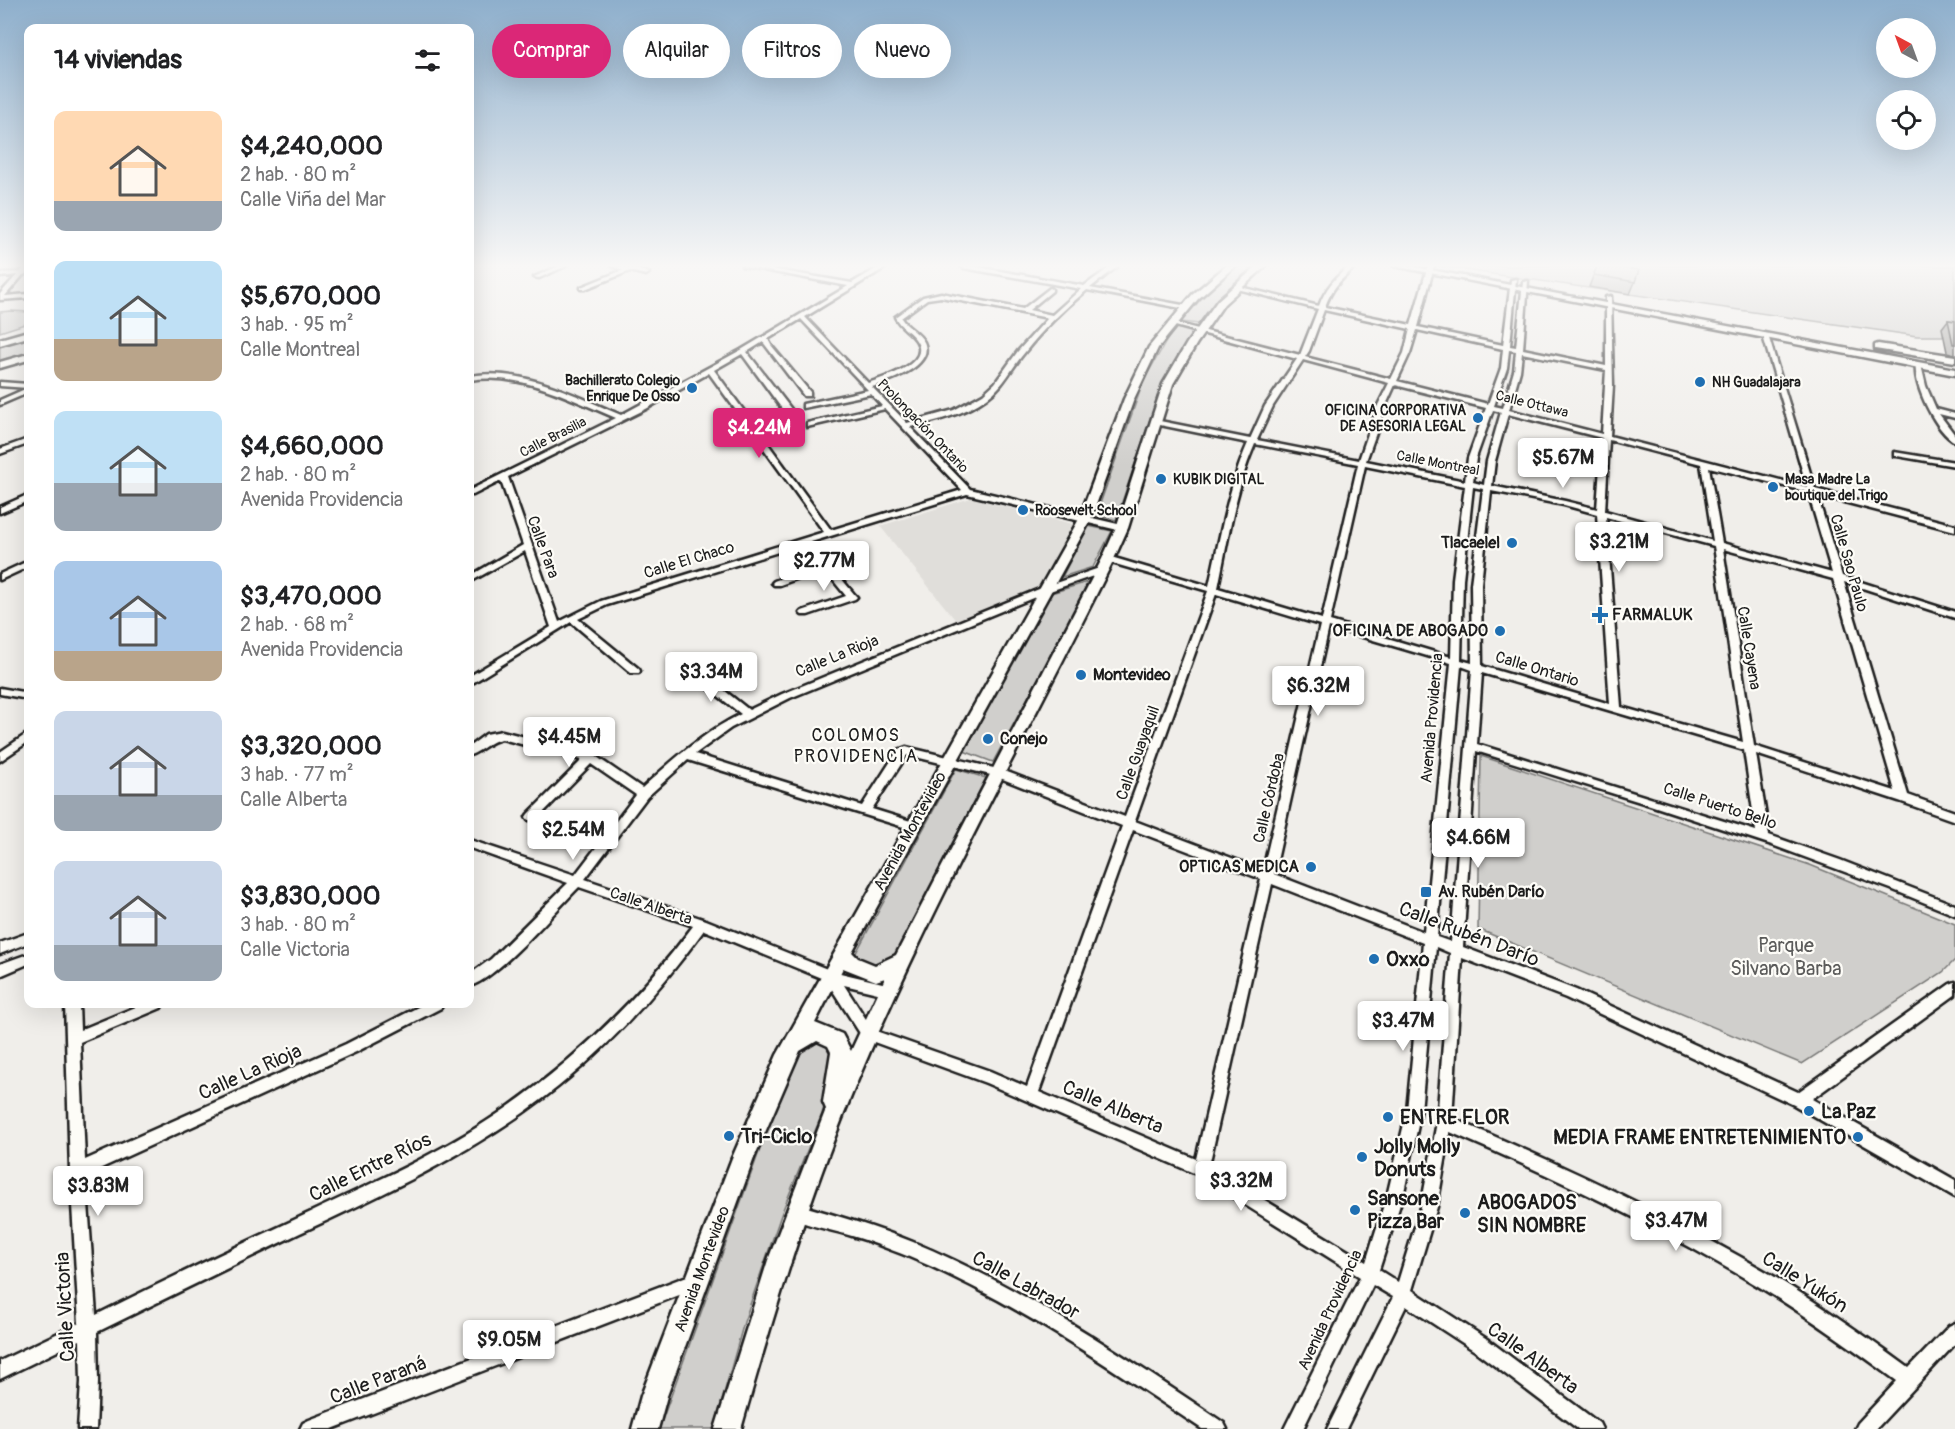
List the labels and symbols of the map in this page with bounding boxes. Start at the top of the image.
north arrow [1876,18,1936,78]
place label: Bachillerato Colegio Enrique De Osso [565,372,680,405]
place label: NH Guadalajara [1712,374,1801,391]
marker: NH Guadalajara [1693,375,1707,389]
street label: Prolongación Ontario [874,376,972,477]
marker: Bachillerato Colegio Enrique De Osso [685,381,699,395]
street label: Calle Ottawa [1494,387,1570,421]
place label: OFICINA CORPORATIVA DE ASESORIA LEGAL [1325,402,1466,435]
pin: $4.24M [710,408,808,459]
marker: OFICINA CORPORATIVA DE ASESORIA LEGAL [1471,411,1485,425]
street label: Calle Brasilia [517,413,589,461]
pin: $5.67M [1514,438,1612,489]
street label: Calle Montreal [1395,447,1481,479]
place label: KUBIK DIGITAL [1173,471,1264,488]
place label: Masa Madre La boutique del Trigo [1785,471,1888,504]
marker: KUBIK DIGITAL [1154,472,1168,486]
marker: Masa Madre La boutique del Trigo [1766,480,1780,494]
place label: Roosevelt School [1035,502,1137,519]
marker: Roosevelt School [1016,503,1030,517]
street label: Calle Sao Paulo [1825,512,1873,615]
street label: Calle Para [522,513,564,581]
pin: $3.21M [1570,522,1668,573]
place label: Tlacaelel [1440,533,1500,553]
marker: Tlacaelel [1505,536,1519,550]
street label: Calle El Chaco [641,537,737,583]
pin: $2.77M [775,541,873,592]
place label: FARMALUK [1612,605,1693,625]
street label: Calle Cayena [1733,605,1765,691]
marker: FARMALUK [1593,608,1607,622]
place label: OFICINA DE ABOGADO [1332,621,1488,641]
marker: OFICINA DE ABOGADO [1493,624,1507,638]
street label: Calle La Rioja [792,630,882,682]
street label: Calle Ontario [1493,647,1582,691]
pin: $3.34M [662,652,760,703]
street label: Avenida Providencia [1416,652,1448,784]
place label: Montevideo [1093,665,1171,685]
pin: $6.32M [1269,666,1367,717]
marker: Montevideo [1074,668,1088,682]
street label: Calle Guayaquil [1112,703,1164,803]
pin: $4.45M [520,717,618,768]
district label: COLOMOS PROVIDENCIA [793,724,919,768]
place label: Conejo [1000,729,1048,749]
marker: Conejo [981,732,995,746]
street label: Calle Córdoba [1249,751,1289,845]
street label: Avenida Montevideo [869,768,951,894]
street label: Calle Puerto Bello [1661,778,1780,834]
pin: $2.54M [524,810,622,861]
pin: $4.66M [1429,818,1527,869]
place label: OPTICAS MEDICA [1179,857,1300,877]
marker: OPTICAS MEDICA [1304,860,1318,874]
place label: Av. Rubén Darío [1438,882,1544,902]
street label: Calle Alberta [607,883,695,929]
marker: Av. Rubén Darío [1419,885,1433,899]
street label: Calle Rubén Darío [1395,896,1543,972]
park label: Parque Silvano Barba [1730,933,1842,981]
place label: Oxxo [1386,947,1430,972]
marker: Oxxo [1367,952,1381,966]
pin: $3.47M [1354,1001,1452,1052]
street label: Calle La Rioja [195,1038,305,1106]
street label: Calle Alberta [1059,1075,1167,1139]
place label: La Paz [1821,1099,1876,1124]
marker: La Paz [1802,1104,1816,1118]
place label: ENTRE FLOR [1400,1105,1510,1130]
marker: ENTRE FLOR [1381,1110,1395,1124]
place label: Tri-Ciclo [740,1124,813,1149]
place label: MEDIA FRAME ENTRETENIMIENTO [1553,1125,1846,1150]
street label: Calle Entre Ríos [305,1127,435,1207]
marker: Tri-Ciclo [722,1129,736,1143]
marker: MEDIA FRAME ENTRETENIMIENTO [1851,1130,1865,1144]
place label: Jolly Molly Donuts [1374,1134,1460,1182]
marker: Jolly Molly Donuts [1355,1150,1369,1164]
pin: $3.32M [1192,1161,1290,1212]
pin: $3.83M [49,1166,147,1217]
place label: Sansone Pizza Bar [1367,1186,1445,1234]
place label: ABOGADOS SIN NOMBRE [1477,1190,1587,1238]
pin: $3.47M [1627,1201,1725,1252]
street label: Avenida Montevideo [670,1203,734,1335]
marker: Sansone Pizza Bar [1348,1203,1362,1217]
marker: ABOGADOS SIN NOMBRE [1458,1206,1472,1220]
street label: Calle Labrador [968,1245,1084,1325]
street label: Calle Yukón [1757,1246,1853,1318]
street label: Avenida Providencia [1293,1247,1367,1373]
street label: Calle Victoria [50,1251,80,1363]
street label: Calle Alberta [1482,1316,1584,1400]
pin: $9.05M [460,1320,558,1371]
street label: Calle Paraná [326,1350,430,1410]

